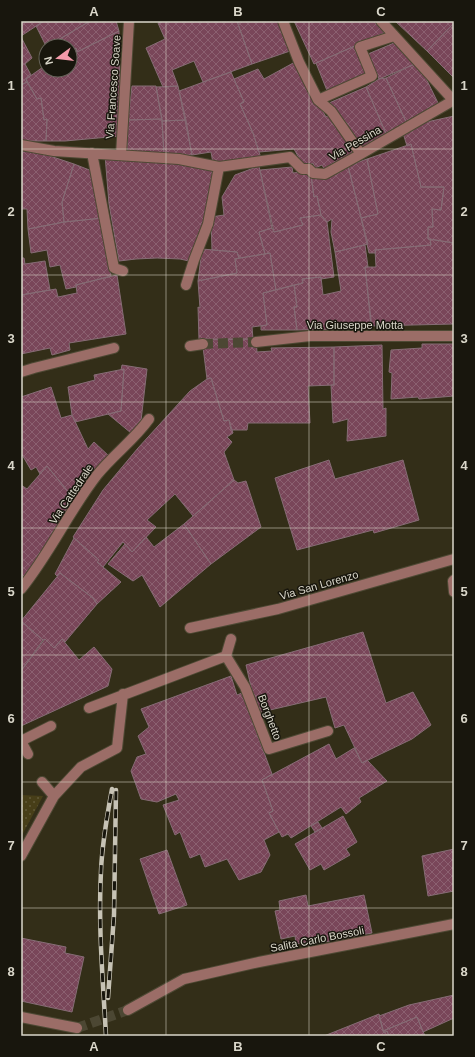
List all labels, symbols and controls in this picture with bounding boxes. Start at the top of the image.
text: A [89,4,99,19]
text: B [233,4,243,19]
text: C [376,4,386,19]
street label: Via Francesco Soave [103,35,123,139]
north arrow [38,38,78,78]
text: N [42,55,55,66]
text: 1 [7,78,15,93]
text: 1 [460,78,468,93]
street label: Via Pessina [327,123,384,163]
text: 2 [7,204,15,219]
text: 2 [460,204,468,219]
street label: Via Giuseppe Motta [307,319,404,331]
text: 3 [7,331,15,346]
text: 3 [460,331,468,346]
text: 4 [7,458,15,473]
text: 4 [460,458,468,473]
street label: Via Cattedrale [47,462,95,526]
street label: Via San Lorenzo [278,568,360,602]
text: 5 [7,584,15,599]
text: 5 [460,584,468,599]
street label: Borghetto [256,693,284,741]
text: 6 [7,711,15,726]
text: 6 [460,711,468,726]
text: 7 [7,838,15,853]
text: 7 [460,838,468,853]
street label: Salita Carlo Bossoli [269,924,365,954]
text: 8 [7,964,15,979]
text: 8 [460,964,468,979]
text: A [89,1039,99,1054]
text: B [233,1039,243,1054]
text: C [376,1039,386,1054]

